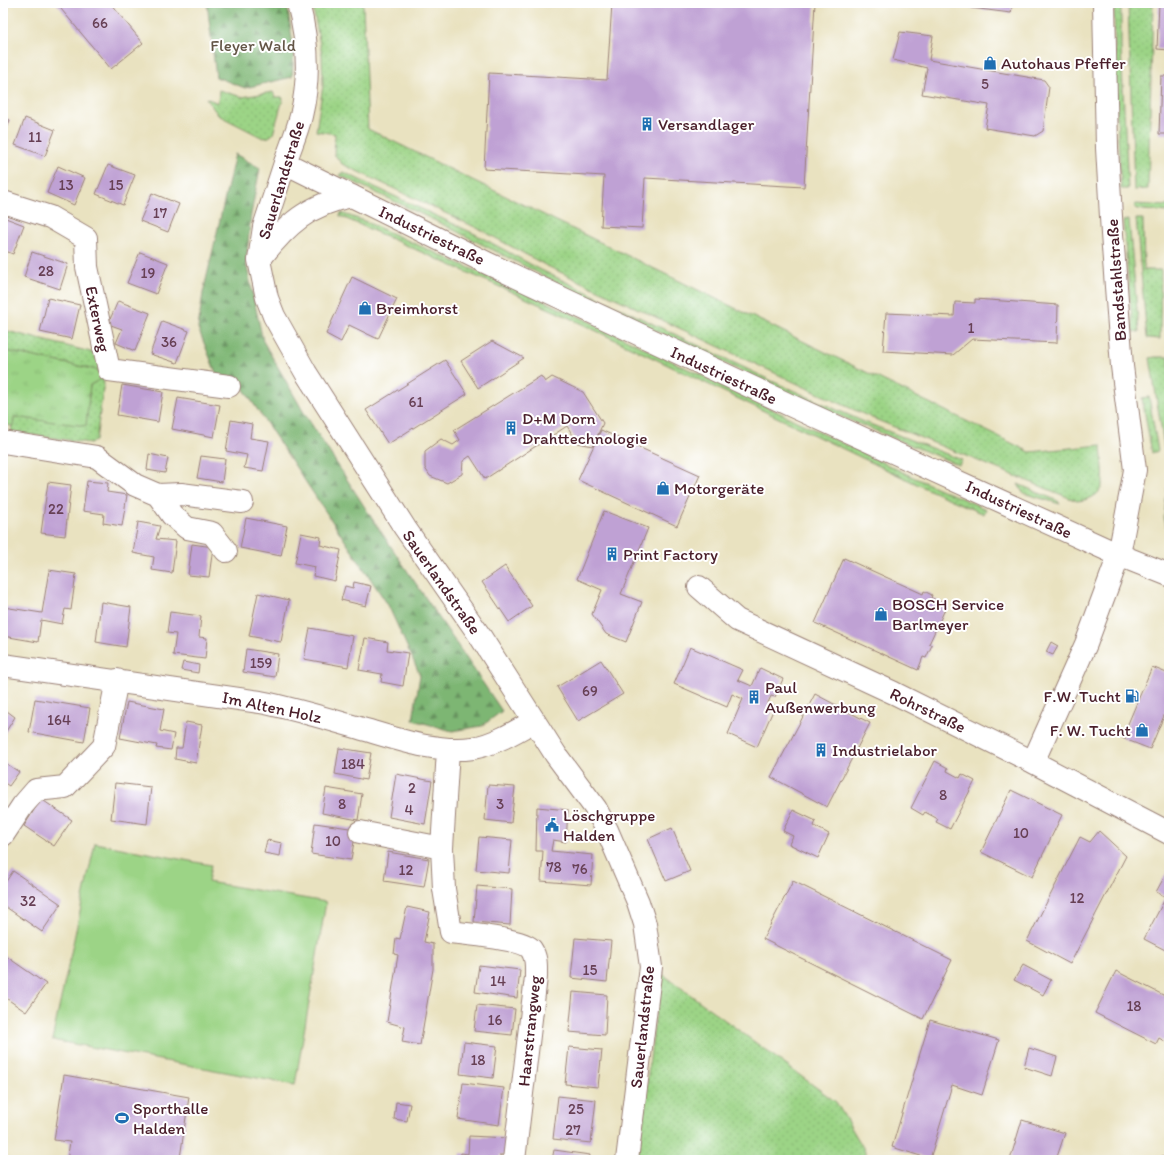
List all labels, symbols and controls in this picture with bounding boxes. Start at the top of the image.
house number: 66 [92,14,108,32]
park label: Fleyer Wald [210,35,296,55]
place label: Autohaus Pfeffer [1001,53,1126,73]
shop icon: Autohaus Pfeffer [982,55,998,71]
house number: 5 [981,75,989,93]
place label: Versandlager [658,114,755,134]
building icon: Versandlager [639,116,655,132]
street label: Sauerlandstraße [253,118,309,242]
house number: 11 [28,128,42,146]
house number: 13 [58,176,74,194]
house number: 15 [109,176,124,194]
street label: Industriestraße [376,201,488,269]
house number: 17 [153,204,168,222]
street label: Bandstahlstraße [1102,218,1130,342]
house number: 28 [38,262,54,280]
house number: 19 [141,264,156,282]
street label: Exterweg [81,284,115,354]
place label: Breimhorst [376,298,458,318]
shop icon: Breimhorst [357,300,373,316]
house number: 1 [968,319,975,337]
house number: 36 [161,333,177,351]
street label: Industriestraße [668,342,780,408]
house number: 61 [409,393,423,411]
place label: D+M Dorn Drahttechnologie [522,408,647,448]
building icon: D+M Dorn Drahttechnologie [503,420,519,436]
street label: Industriestraße [963,476,1075,542]
place label: Motorgeräte [674,478,764,498]
shop icon: Motorgeräte [655,480,671,496]
house number: 22 [48,500,64,518]
street label: Sauerlandstraße [399,526,485,638]
place label: Print Factory [623,544,718,564]
building icon: Print Factory [604,546,620,562]
place label: BOSCH Service Barlmeyer [892,594,1004,634]
shop icon: BOSCH Service Barlmeyer [873,606,889,622]
house number: 159 [250,654,272,672]
place label: Paul Außenwerbung [765,677,876,717]
house number: 69 [582,682,598,700]
street label: Rohrstraße [887,683,969,737]
place label: F.W. Tucht [1044,686,1121,706]
street label: Im Alten Holz [220,687,324,727]
fuel station icon: F.W. Tucht [1124,688,1140,704]
building icon: Paul Außenwerbung [746,689,762,705]
house number: 164 [47,711,71,729]
place label: F. W. Tucht [1050,720,1131,740]
shop icon: F. W. Tucht [1134,722,1150,738]
place label: Industrielabor [832,740,938,760]
building icon: Industrielabor [813,742,829,758]
house number: 184 [341,755,365,773]
house number: 2 [408,779,416,797]
house number: 8 [939,786,947,804]
house number: 8 [338,795,346,813]
house number: 3 [496,795,504,813]
house number: 4 [404,801,414,819]
place label: Löschgruppe Halden [563,805,655,845]
public building icon: Löschgruppe Halden [544,817,560,833]
house number: 10 [1013,824,1029,842]
house number: 10 [325,832,341,850]
house number: 78 [546,858,562,876]
house number: 76 [572,860,588,878]
house number: 12 [399,861,414,879]
house number: 12 [1070,889,1085,907]
house number: 32 [20,892,36,910]
house number: 15 [583,961,598,979]
street label: Sauerlandstraße [626,965,658,1089]
house number: 14 [490,972,506,990]
street label: Haarstrangweg [513,974,545,1087]
house number: 18 [1126,997,1142,1015]
house number: 16 [488,1011,503,1029]
house number: 18 [470,1051,486,1069]
place label: Sporthalle Halden [133,1098,208,1138]
house number: 25 [568,1100,584,1118]
sports icon: Sporthalle Halden [114,1110,130,1126]
house number: 27 [565,1121,581,1139]

